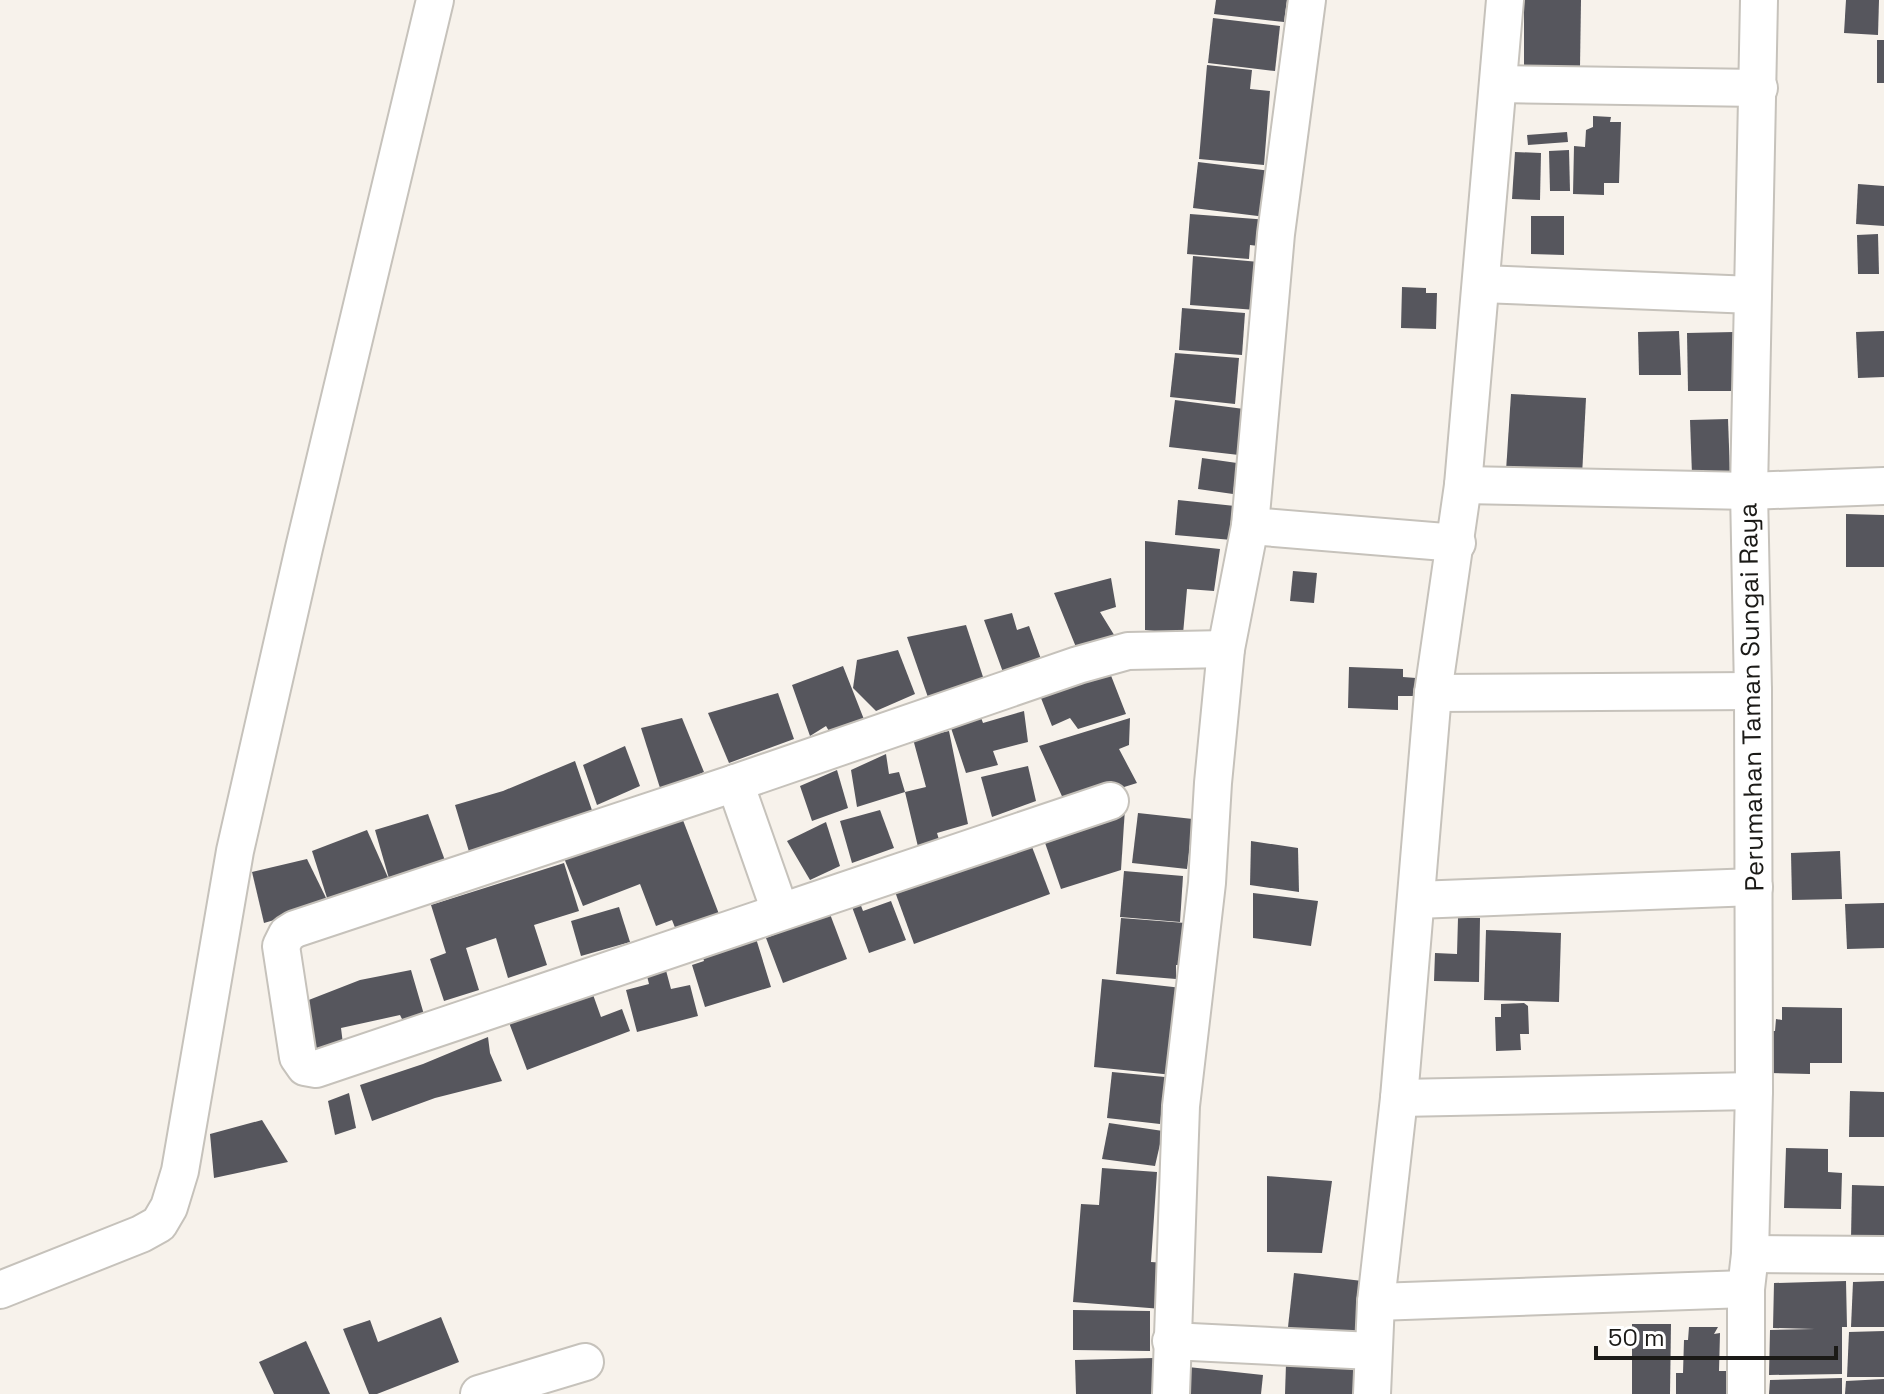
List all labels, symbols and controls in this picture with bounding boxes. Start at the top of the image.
street label: Perumahan Taman Sungai Raya [1731,502,1771,892]
scale bar [1596,1310,1836,1360]
text: 50 m [1608,1322,1665,1353]

